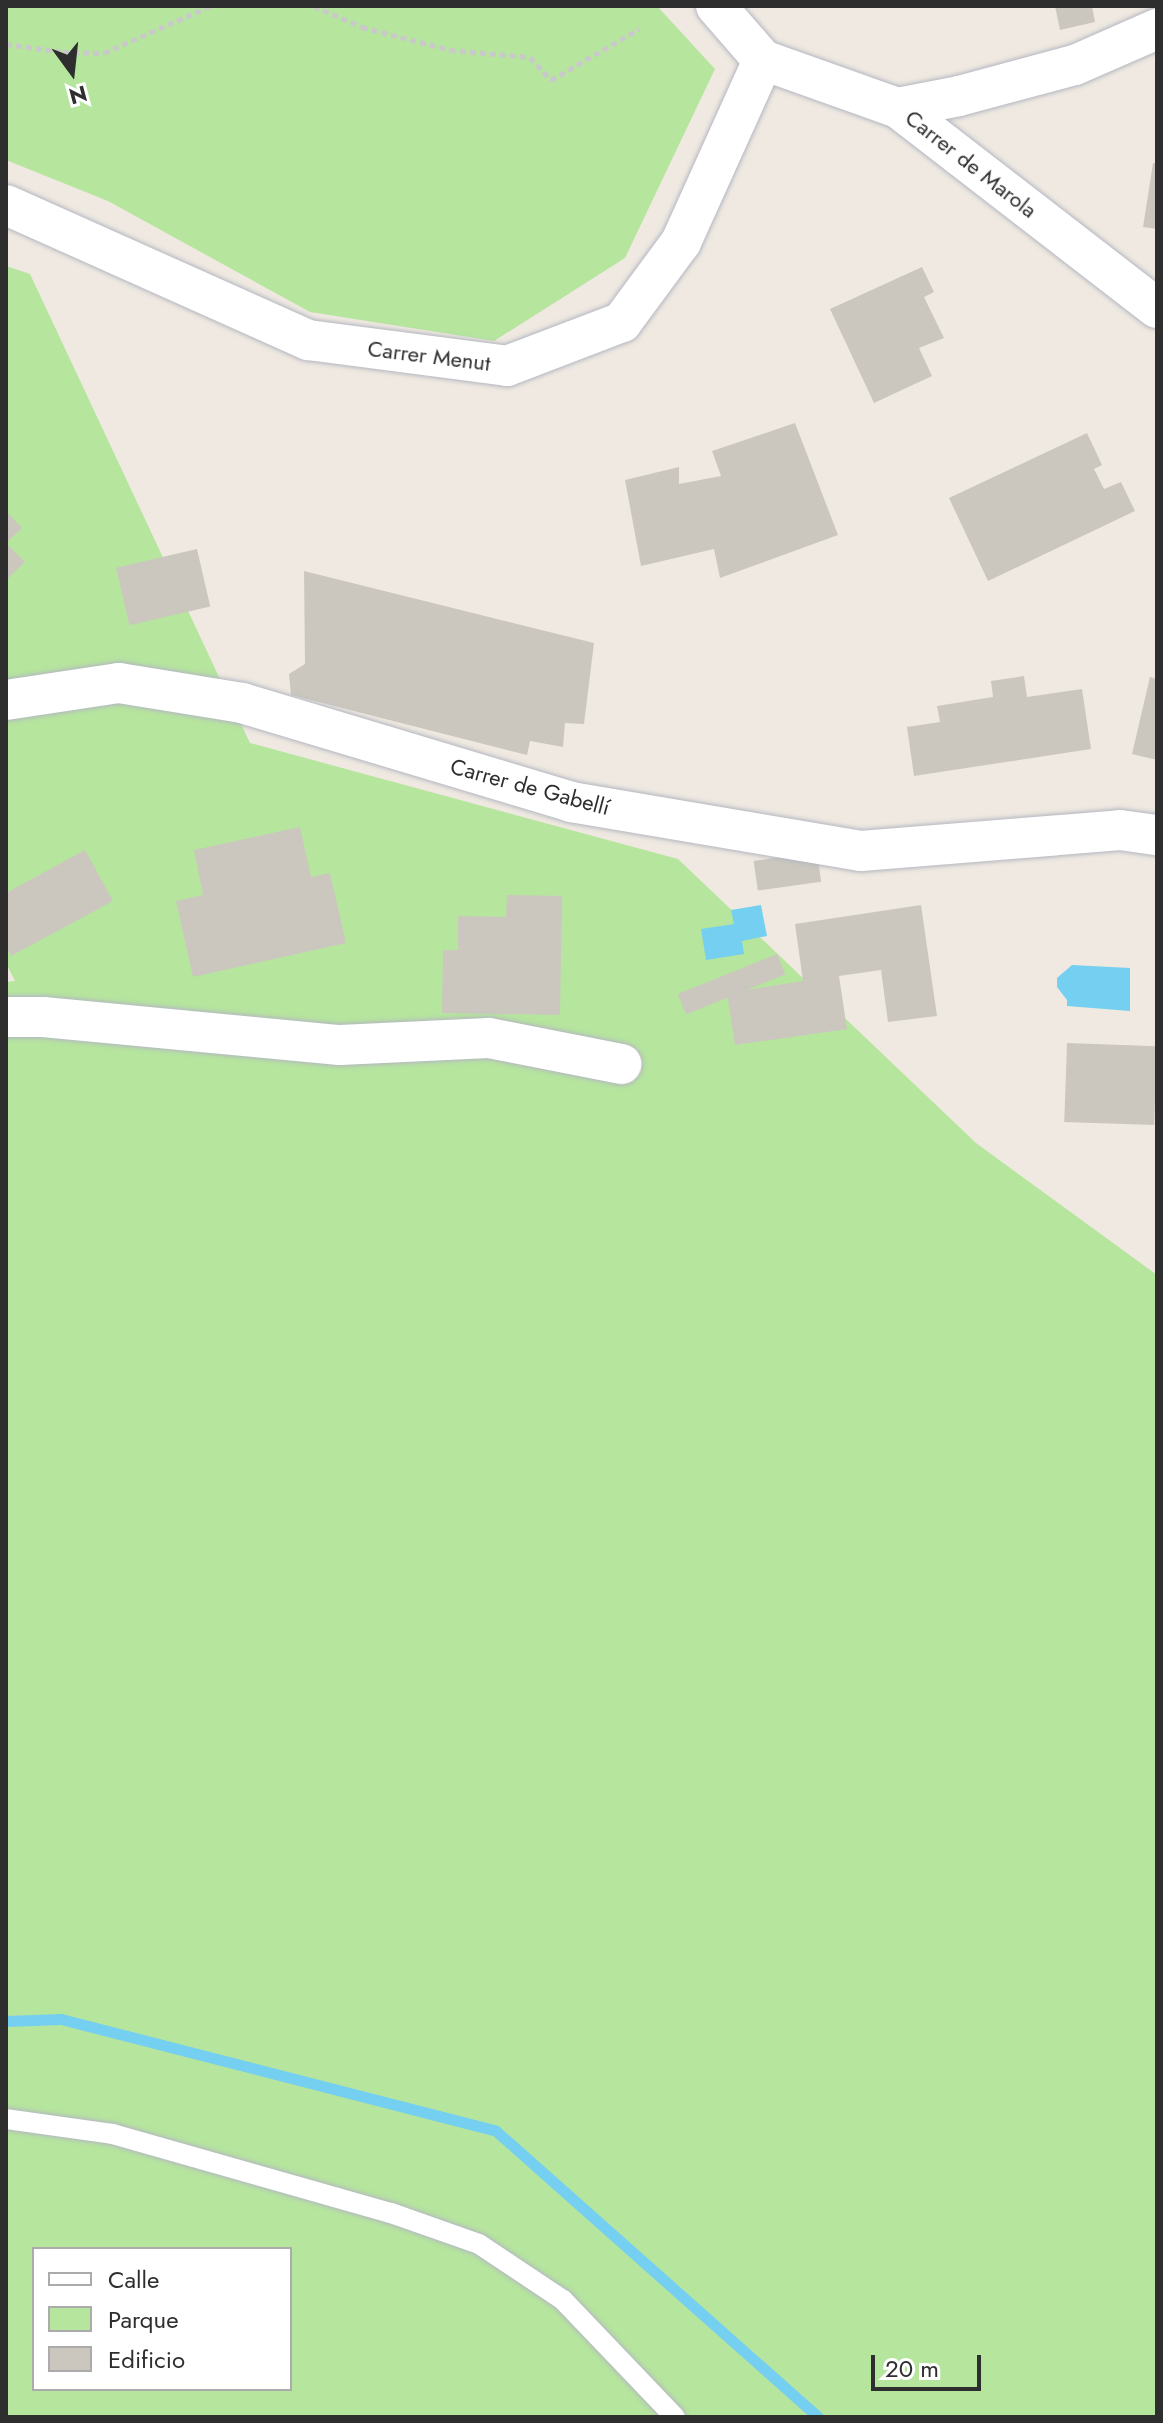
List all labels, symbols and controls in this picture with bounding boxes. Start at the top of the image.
north arrow [32,32,112,112]
text: N [66,77,91,113]
street label: Carrer de Marola [900,104,1042,224]
street label: Carrer Menut [366,335,492,377]
street label: Carrer de Gabellí [448,753,612,821]
legend [32,2247,292,2391]
text: Calle [108,2262,159,2297]
text: Parque [108,2302,179,2337]
scale bar [875,2339,985,2389]
text: Edificio [108,2342,185,2377]
text: 20 m [885,2351,939,2386]

